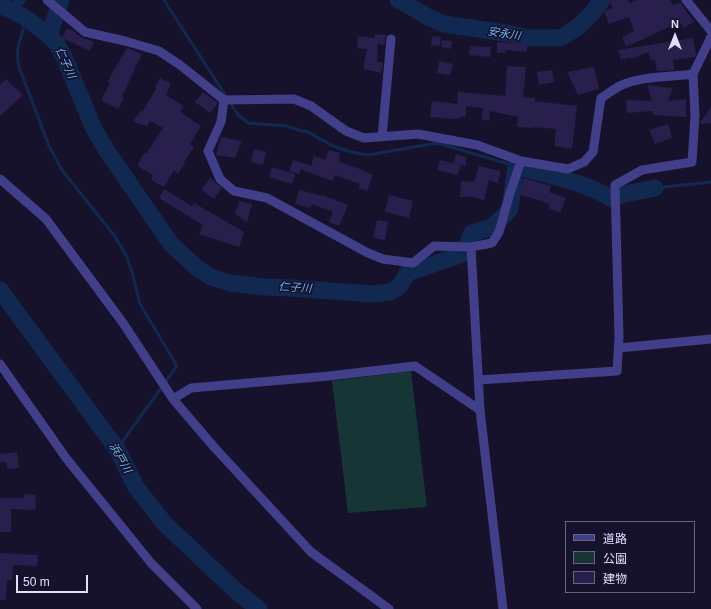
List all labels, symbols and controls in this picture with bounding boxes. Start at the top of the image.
north arrow [655,16,695,56]
text: N [671,18,679,30]
water label: 安永川 [487,25,521,43]
water label: 仁子川 [52,45,78,81]
water label: 仁子川 [278,280,312,296]
water label: 浜戸川 [106,440,134,476]
legend [565,521,695,593]
text: 道路 [603,532,627,546]
text: 公園 [603,552,627,566]
scale bar [18,567,90,593]
text: 建物 [603,572,627,586]
text: 50 m [23,575,50,589]

